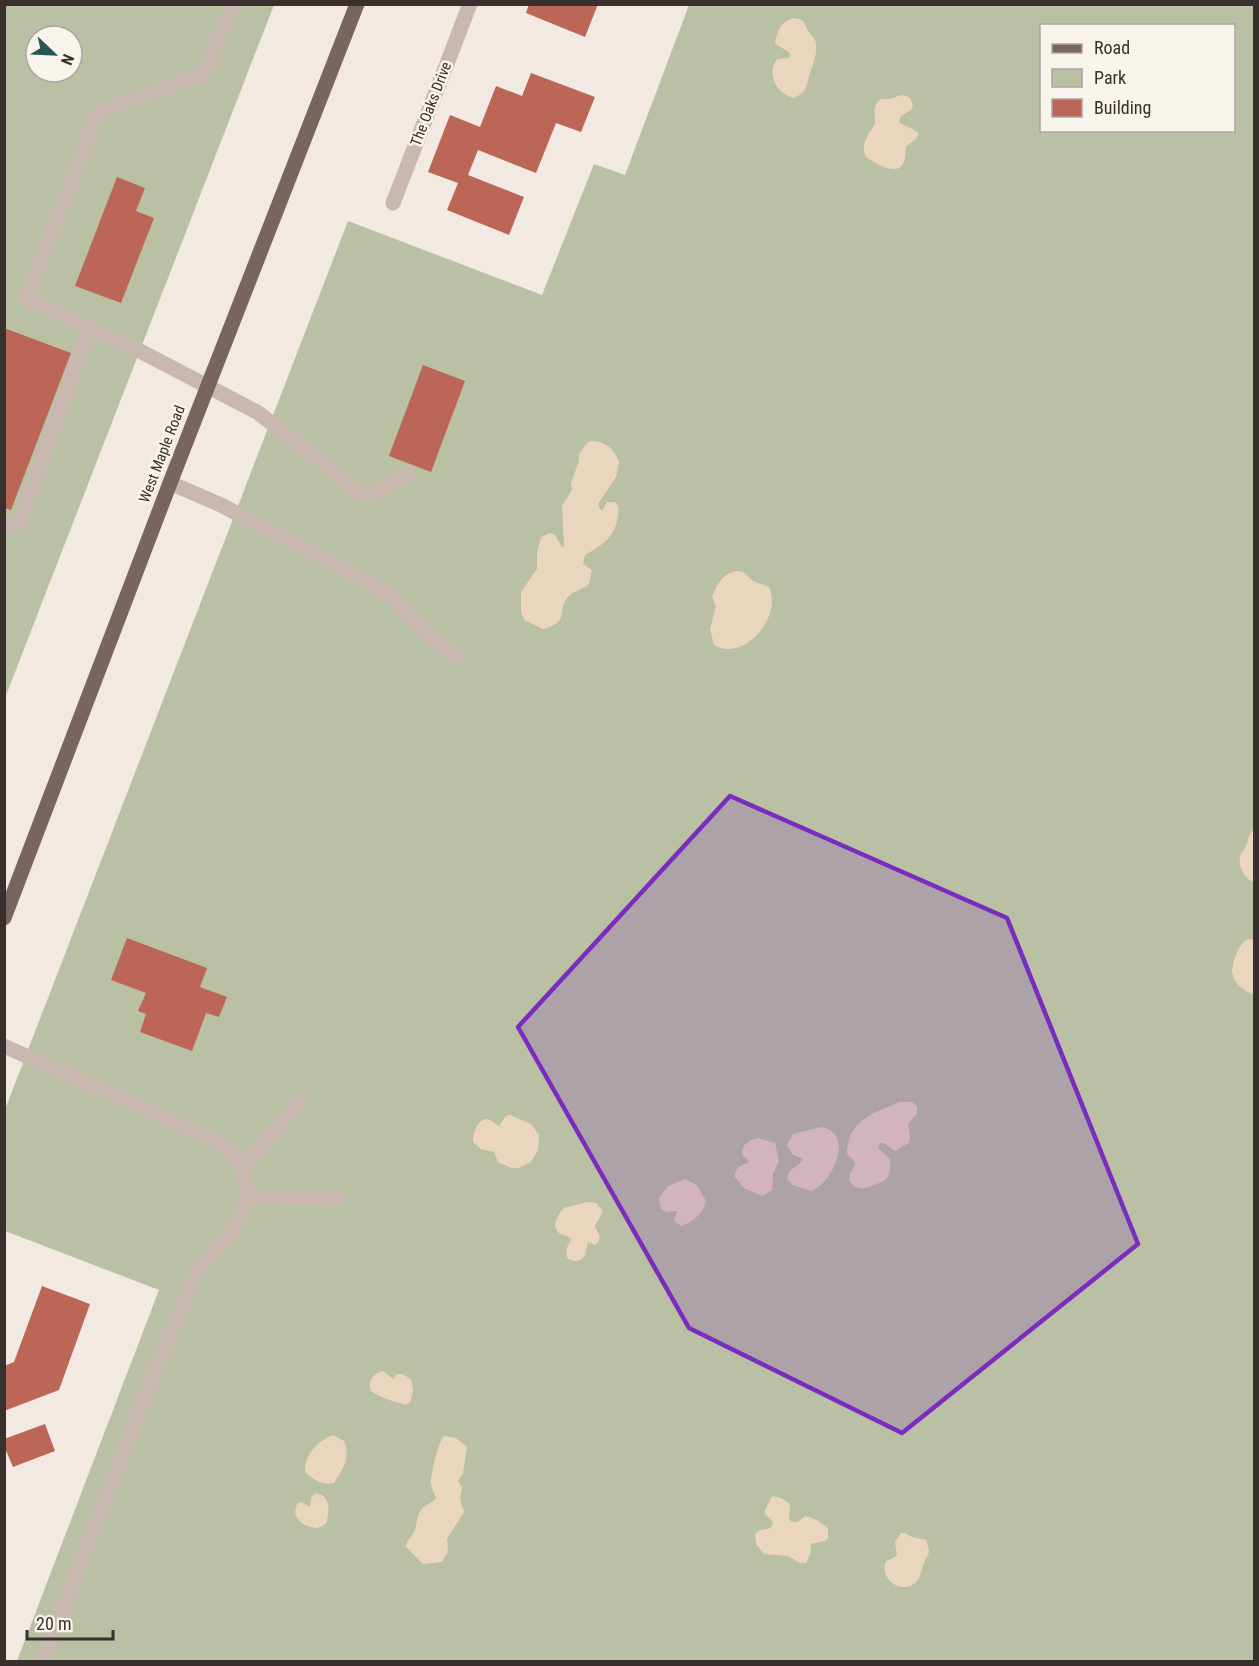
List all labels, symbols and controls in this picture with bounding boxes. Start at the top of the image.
north arrow [24,24,84,84]
legend [1040,24,1235,132]
text: Road [1094,37,1130,58]
text: N [57,51,78,68]
street label: The Oaks Drive [407,59,455,149]
text: Park [1094,67,1126,88]
text: Building [1094,97,1151,118]
street label: West Maple Road [135,403,189,505]
scale bar [27,1603,112,1641]
text: 20 m [36,1613,71,1634]

